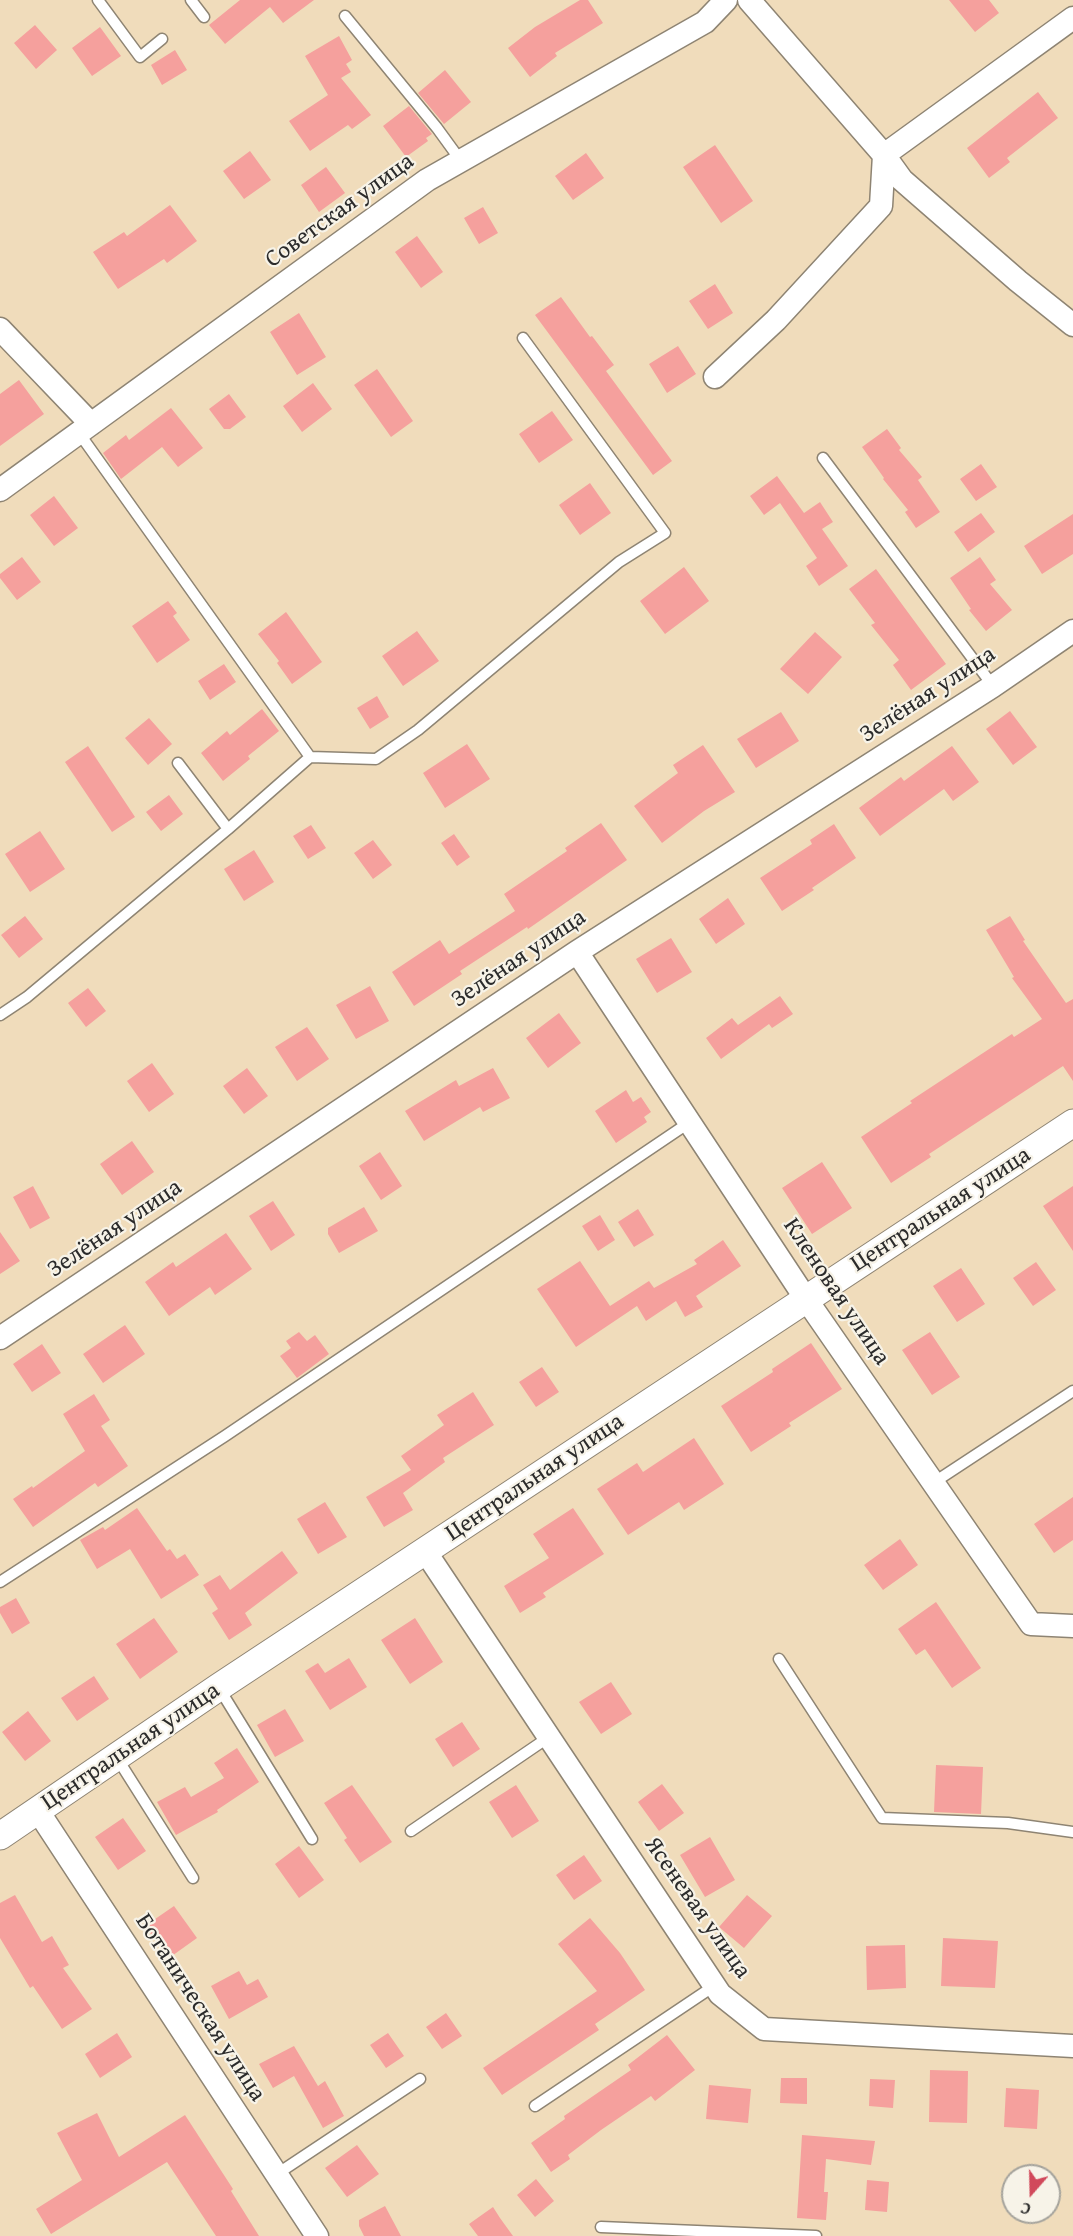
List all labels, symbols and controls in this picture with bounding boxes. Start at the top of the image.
street label: Советская улица [260,147,420,275]
street label: Зелёная улица [855,641,1001,749]
street label: Зелёная улица [446,904,592,1014]
street label: Центральная улица [846,1141,1036,1279]
street label: Зелёная улица [42,1174,188,1284]
street label: Кленовая улица [776,1213,896,1371]
street label: Центральная улица [440,1408,630,1548]
street label: Центральная улица [36,1677,226,1817]
street label: Ясеневая улица [637,1832,757,1984]
street label: Ботаническая улица [129,1909,271,2107]
north arrow [1001,2164,1061,2224]
text: С [1017,2196,1034,2222]

